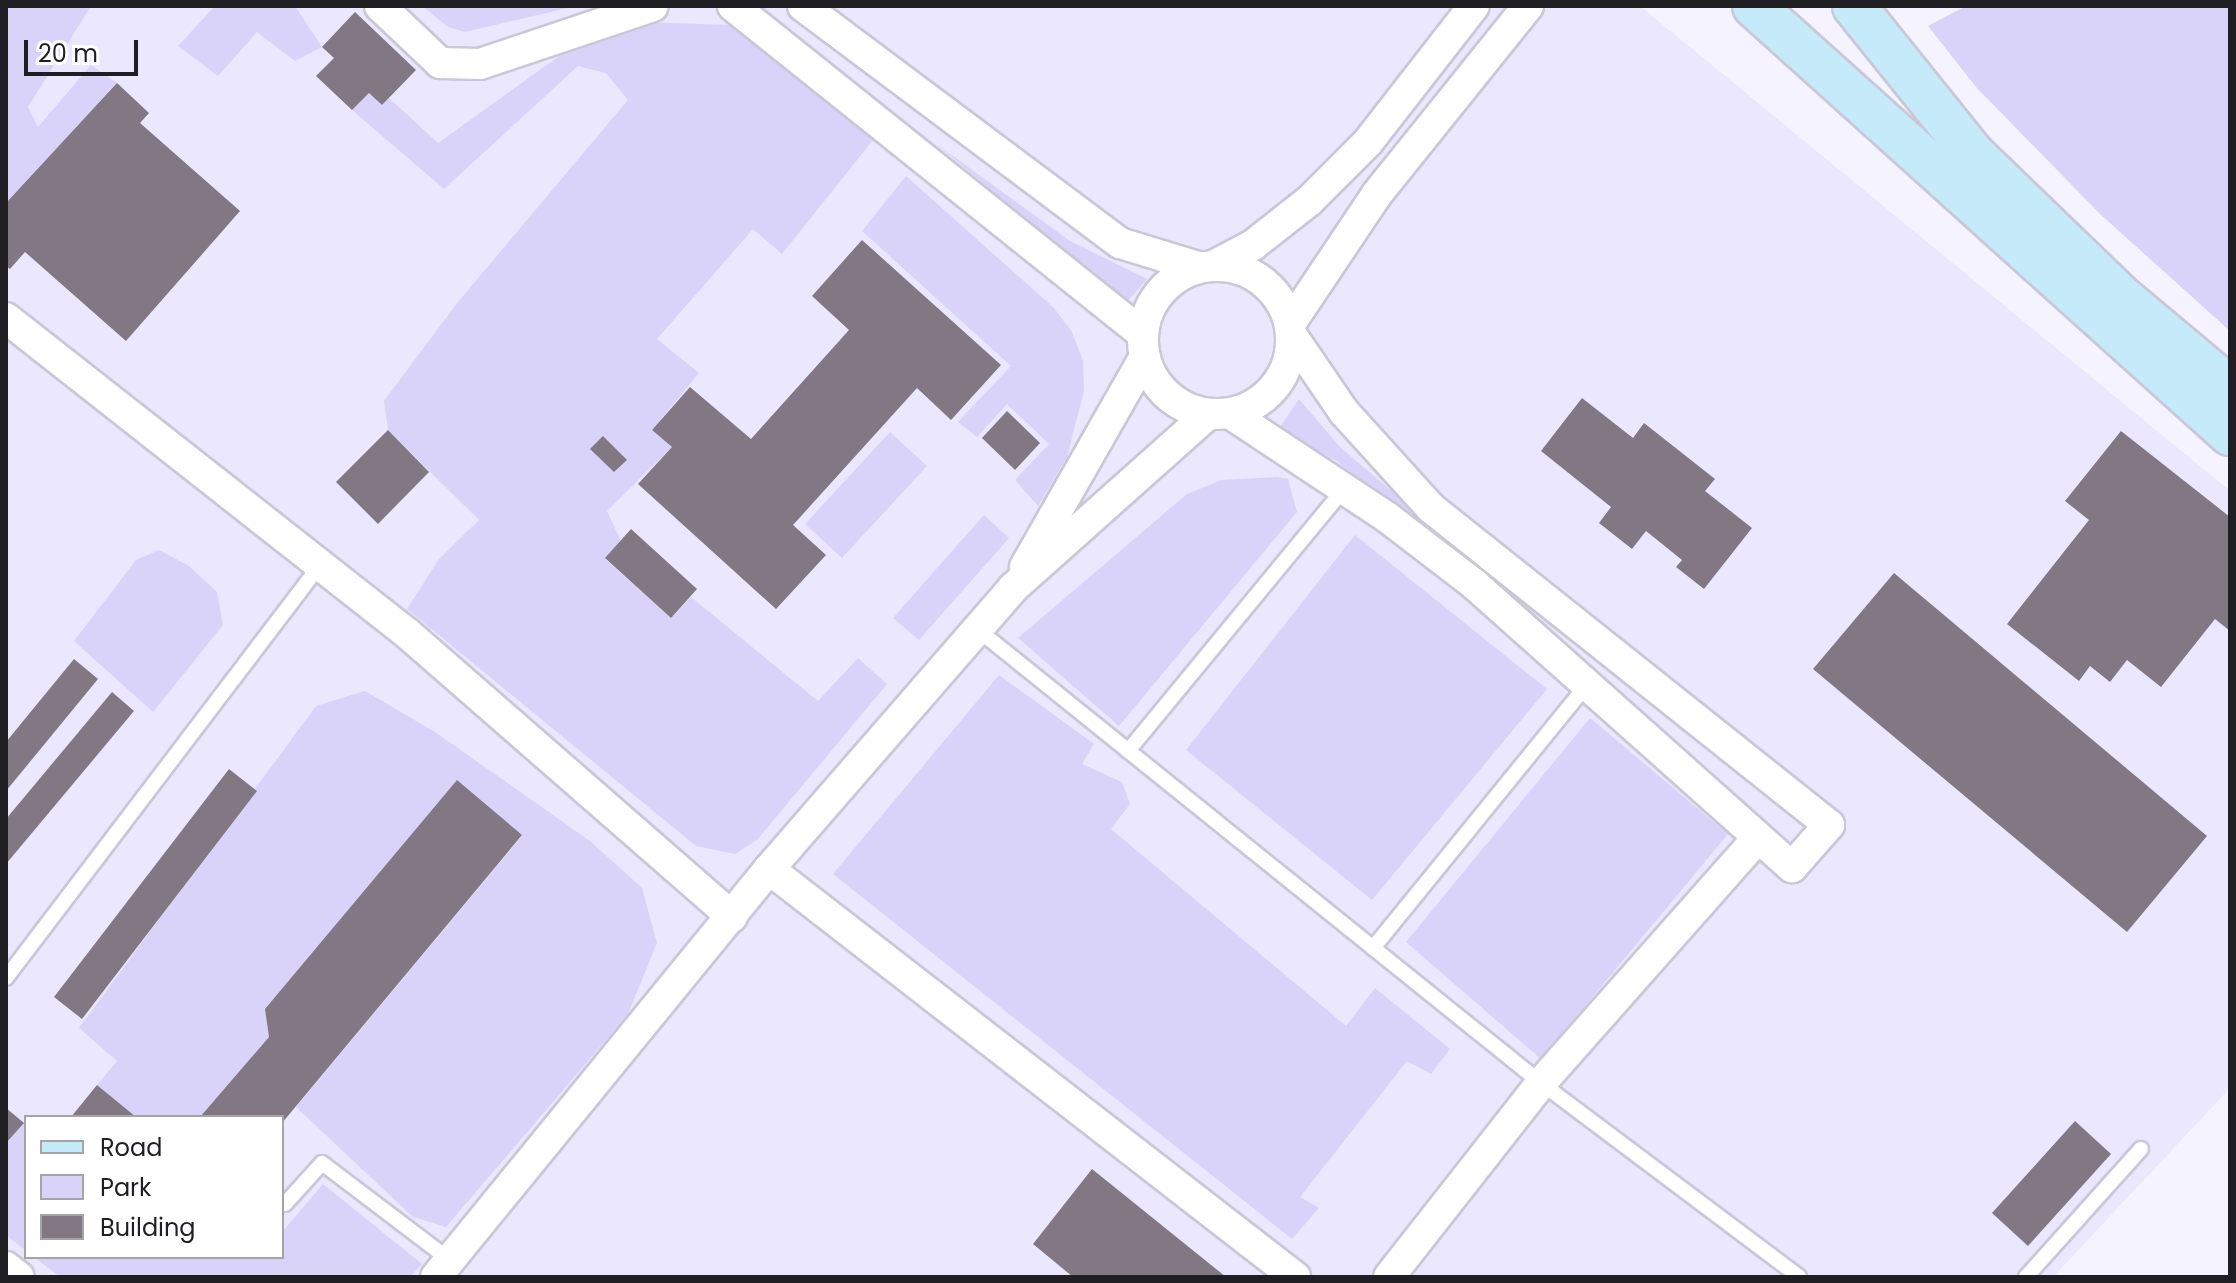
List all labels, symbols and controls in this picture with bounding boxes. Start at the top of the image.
scale bar [28,24,142,74]
text: 20 m [38,37,98,70]
legend [24,1115,284,1259]
text: Road [100,1131,162,1164]
text: Park [100,1171,151,1204]
text: Building [100,1211,196,1244]

